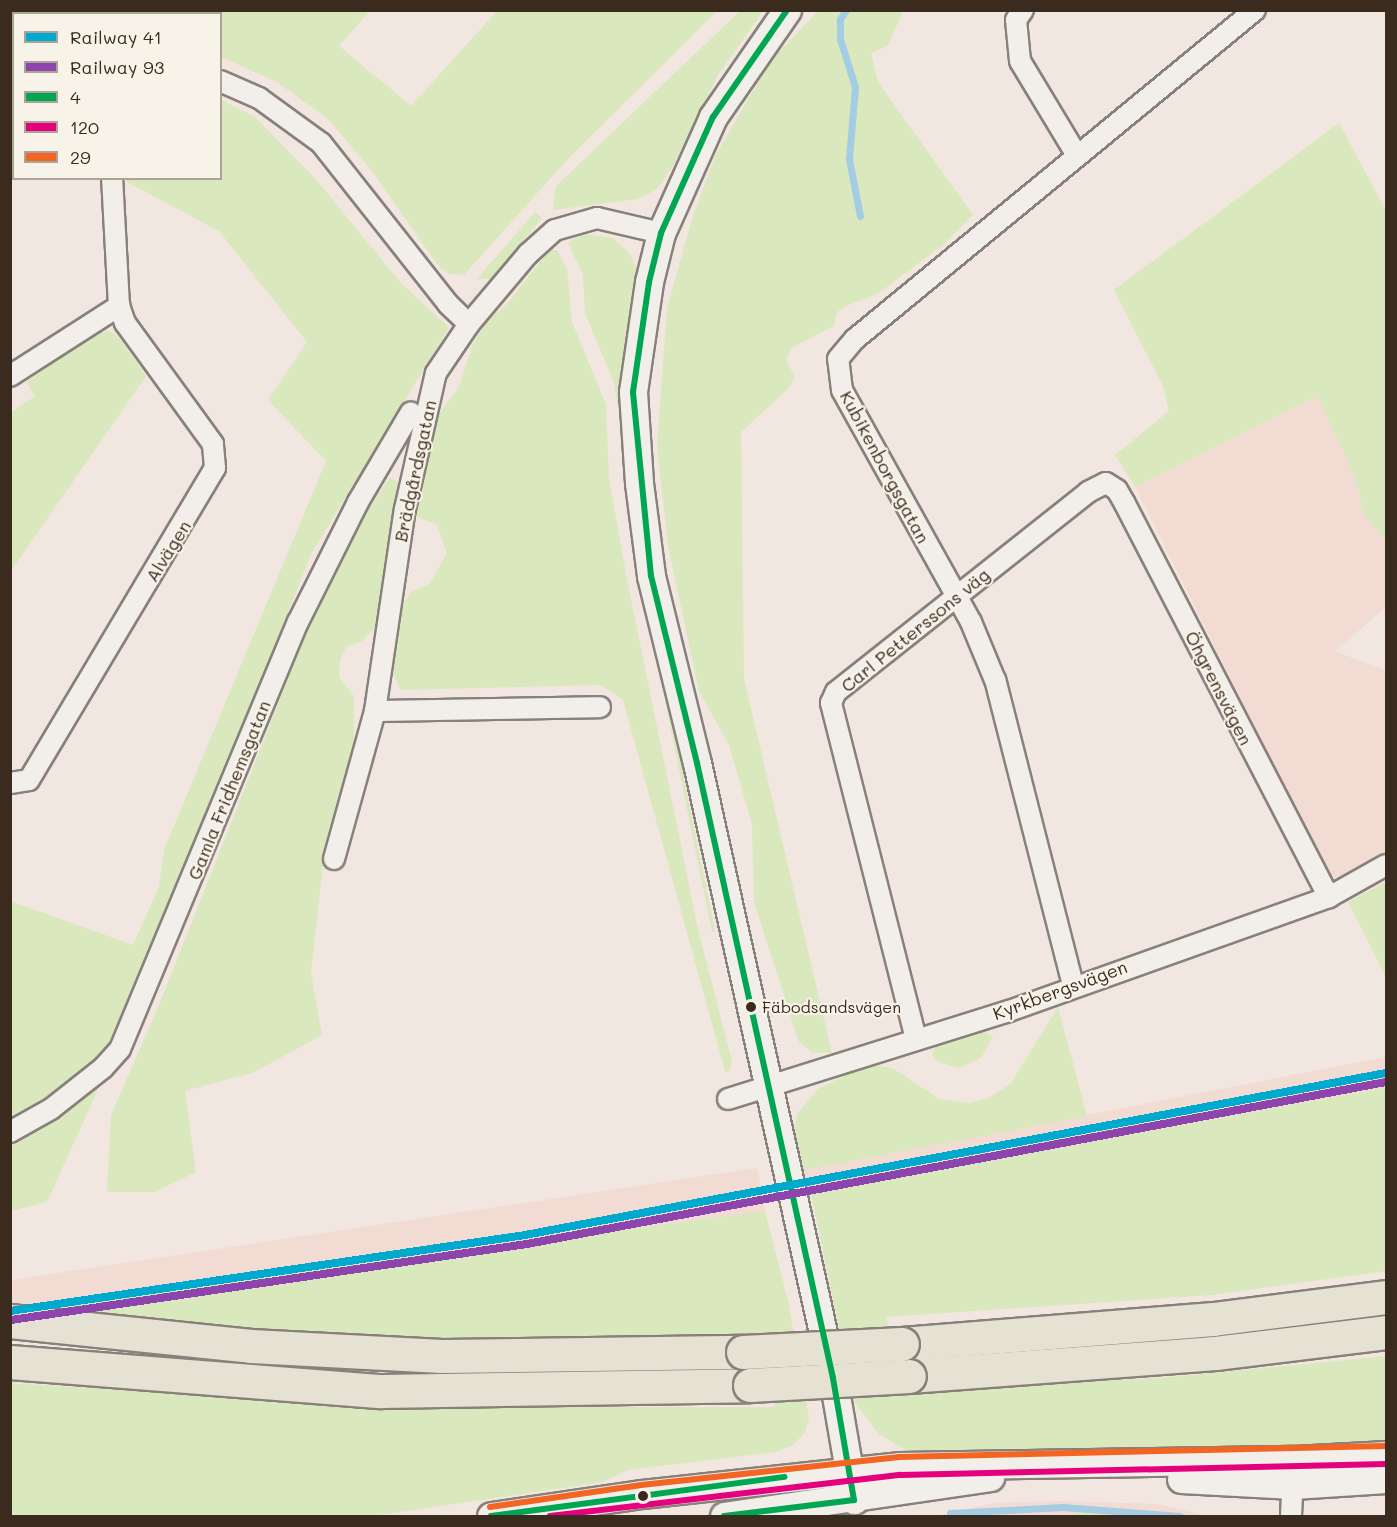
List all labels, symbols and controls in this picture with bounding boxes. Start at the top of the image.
legend [12,12,222,180]
text: Railway 41 [70,25,162,49]
text: Railway 93 [70,55,164,79]
text: 4 [70,85,81,109]
text: 120 [70,115,99,139]
text: 29 [70,145,91,169]
street label: Kubikenborgsgatan [836,387,934,547]
street label: Brädgårdsgatan [389,398,441,544]
street label: Alvägen [141,516,195,586]
street label: Carl Petterssons väg [836,564,994,696]
street label: Öhgrensvägen [1181,627,1257,749]
street label: Gamla Fridhemsgatan [183,697,275,883]
street label: Kyrkbergsvägen [990,956,1130,1024]
place label: Fäbodsandsvägen [762,997,901,1017]
marker: Fäbodsandsvägen [745,1001,757,1013]
unlabelled marker [637,1490,649,1502]

